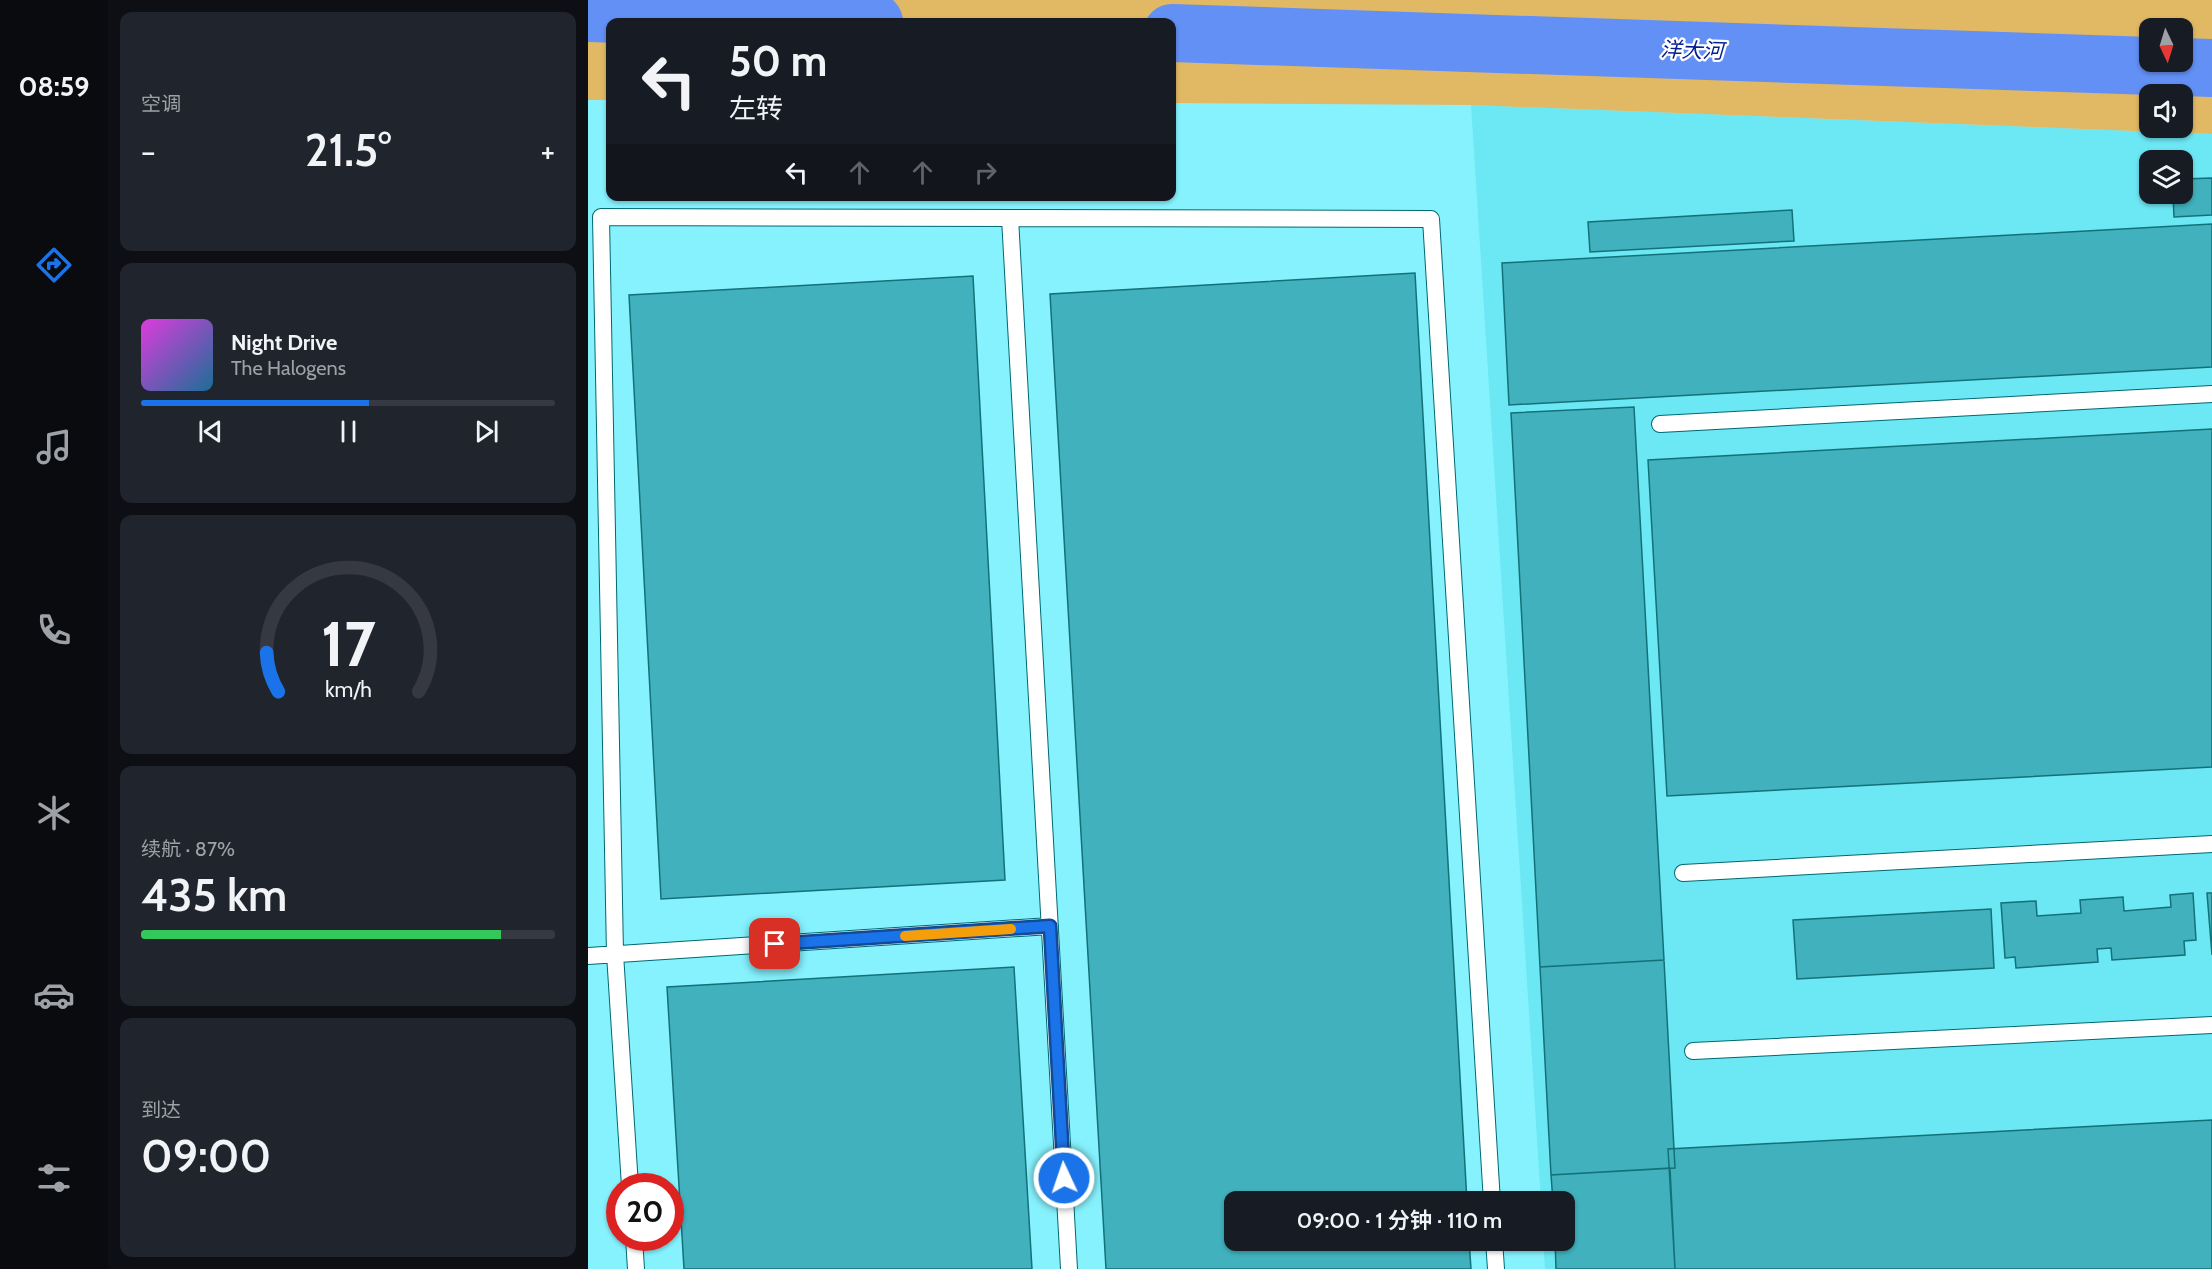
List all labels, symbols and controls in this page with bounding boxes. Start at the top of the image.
north arrow [2139,18,2193,72]
map controls [2139,18,2193,204]
text: 50 m [729,35,827,87]
water label: 洋大河 [1660,36,1728,64]
icon: left [630,42,708,120]
text: 08:59 [18,70,90,103]
button: sound [2139,84,2193,138]
text: 空调 [141,92,181,116]
text: 左转 [729,92,783,125]
text: 21.5° [305,123,391,177]
text: − [141,131,156,171]
text: + [540,131,555,171]
button: layers [2139,150,2193,204]
icon: left [780,156,813,189]
icon: ahead [843,156,876,189]
icon: ahead [906,156,939,189]
icon: right [969,156,1002,189]
icon: directions [33,244,75,286]
text: Night Drive [231,329,337,356]
text: The Halogens [231,356,346,380]
icon: previous [194,415,227,448]
icon: pause [332,415,365,448]
icon: next [470,415,503,448]
icon: music [33,426,75,468]
text: 17 [321,606,376,682]
icon: phone [33,609,75,651]
text: km/h [325,676,371,702]
icon: climate [33,792,75,834]
text: 续航 · 87% [141,837,235,861]
text: 435 km [141,868,287,922]
pin [749,918,800,969]
icon: arrive [758,927,791,960]
icon: car [33,974,75,1016]
text: 到达 [141,1098,181,1122]
text: 09:00 [141,1129,271,1183]
position arrow [1032,1146,1096,1210]
icon: filters [33,1157,75,1199]
speed limit sign: 20 [606,1173,684,1251]
text: 09:00 · 1 分钟 · 110 m [1297,1207,1502,1234]

